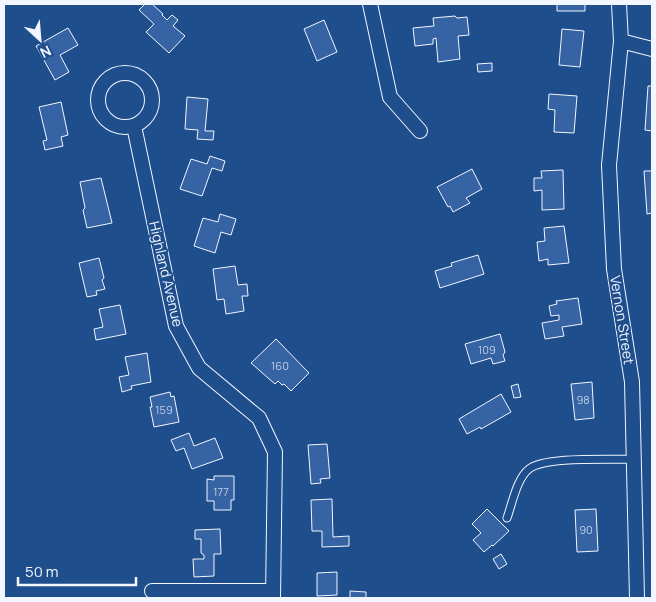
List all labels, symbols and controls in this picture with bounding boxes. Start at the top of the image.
north arrow [15,15,65,65]
text: N [37,41,55,63]
street label: Highland Avenue [145,219,188,329]
street label: Vernon Street [606,274,639,366]
house number: 109 [478,342,496,357]
house number: 160 [271,358,289,373]
house number: 98 [576,392,590,407]
house number: 159 [155,402,173,417]
house number: 177 [213,484,229,499]
house number: 90 [579,522,593,537]
scale bar [18,554,135,586]
text: 50 m [25,561,59,582]

